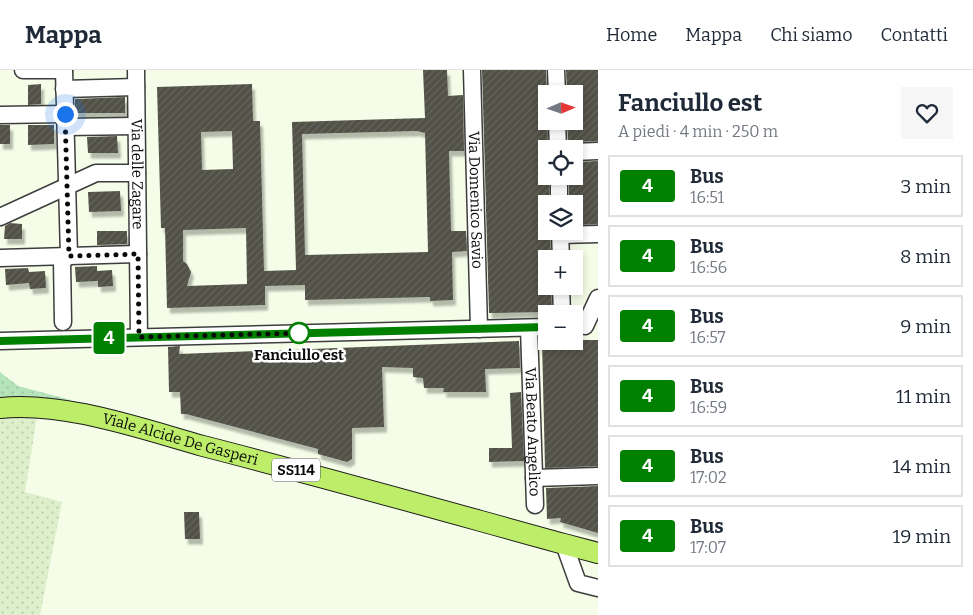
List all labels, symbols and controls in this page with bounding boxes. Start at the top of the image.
text: Mappa [25,21,102,49]
text: Home [606,24,657,46]
text: Mappa [685,24,742,46]
text: Chi siamo [770,24,853,46]
text: Contatti [881,24,948,46]
north arrow [538,85,582,130]
map controls [538,85,583,350]
button: heart [901,87,953,139]
text: Fanciullo est [618,89,762,117]
your location [53,102,78,127]
street label: Via delle Zagare [128,119,147,229]
text: A piedi · 4 min · 250 m [618,122,778,141]
street label: Via Domenico Savio [465,131,486,269]
button: locate [538,140,583,185]
text: Bus [690,165,724,188]
text: 4 [642,175,653,197]
text: 3 min [901,175,951,198]
text: 16:51 [690,188,724,207]
button: layers [538,195,583,240]
text: Bus [690,235,724,258]
text: 4 [642,245,653,267]
text: 8 min [900,245,951,268]
button: + [538,250,583,295]
text: 16:56 [690,258,727,277]
button: − [538,305,583,350]
text: Bus [690,305,724,328]
text: 4 [642,315,653,337]
text: 9 min [900,315,951,338]
line badge: 4 [93,322,125,354]
marker: Fanciullo est [288,322,310,344]
text: 4 [104,327,114,349]
text: 16:57 [690,328,726,347]
place label: Fanciullo est [254,346,344,364]
street label: Via Beato Angelico [521,367,544,497]
text: Bus [690,375,724,398]
text: 4 [642,385,653,407]
text: 11 min [896,385,951,408]
text: 16:59 [690,398,727,417]
street label: Viale Alcide De Gasperi [100,409,261,469]
text: Bus [690,445,724,468]
text: 4 [642,455,653,477]
text: 14 min [893,455,951,478]
road number: SS114 [272,458,320,482]
text: 17:02 [690,468,727,487]
text: Bus [690,515,724,538]
text: 4 [642,525,653,547]
text: 19 min [893,525,951,548]
text: 17:07 [690,538,726,557]

